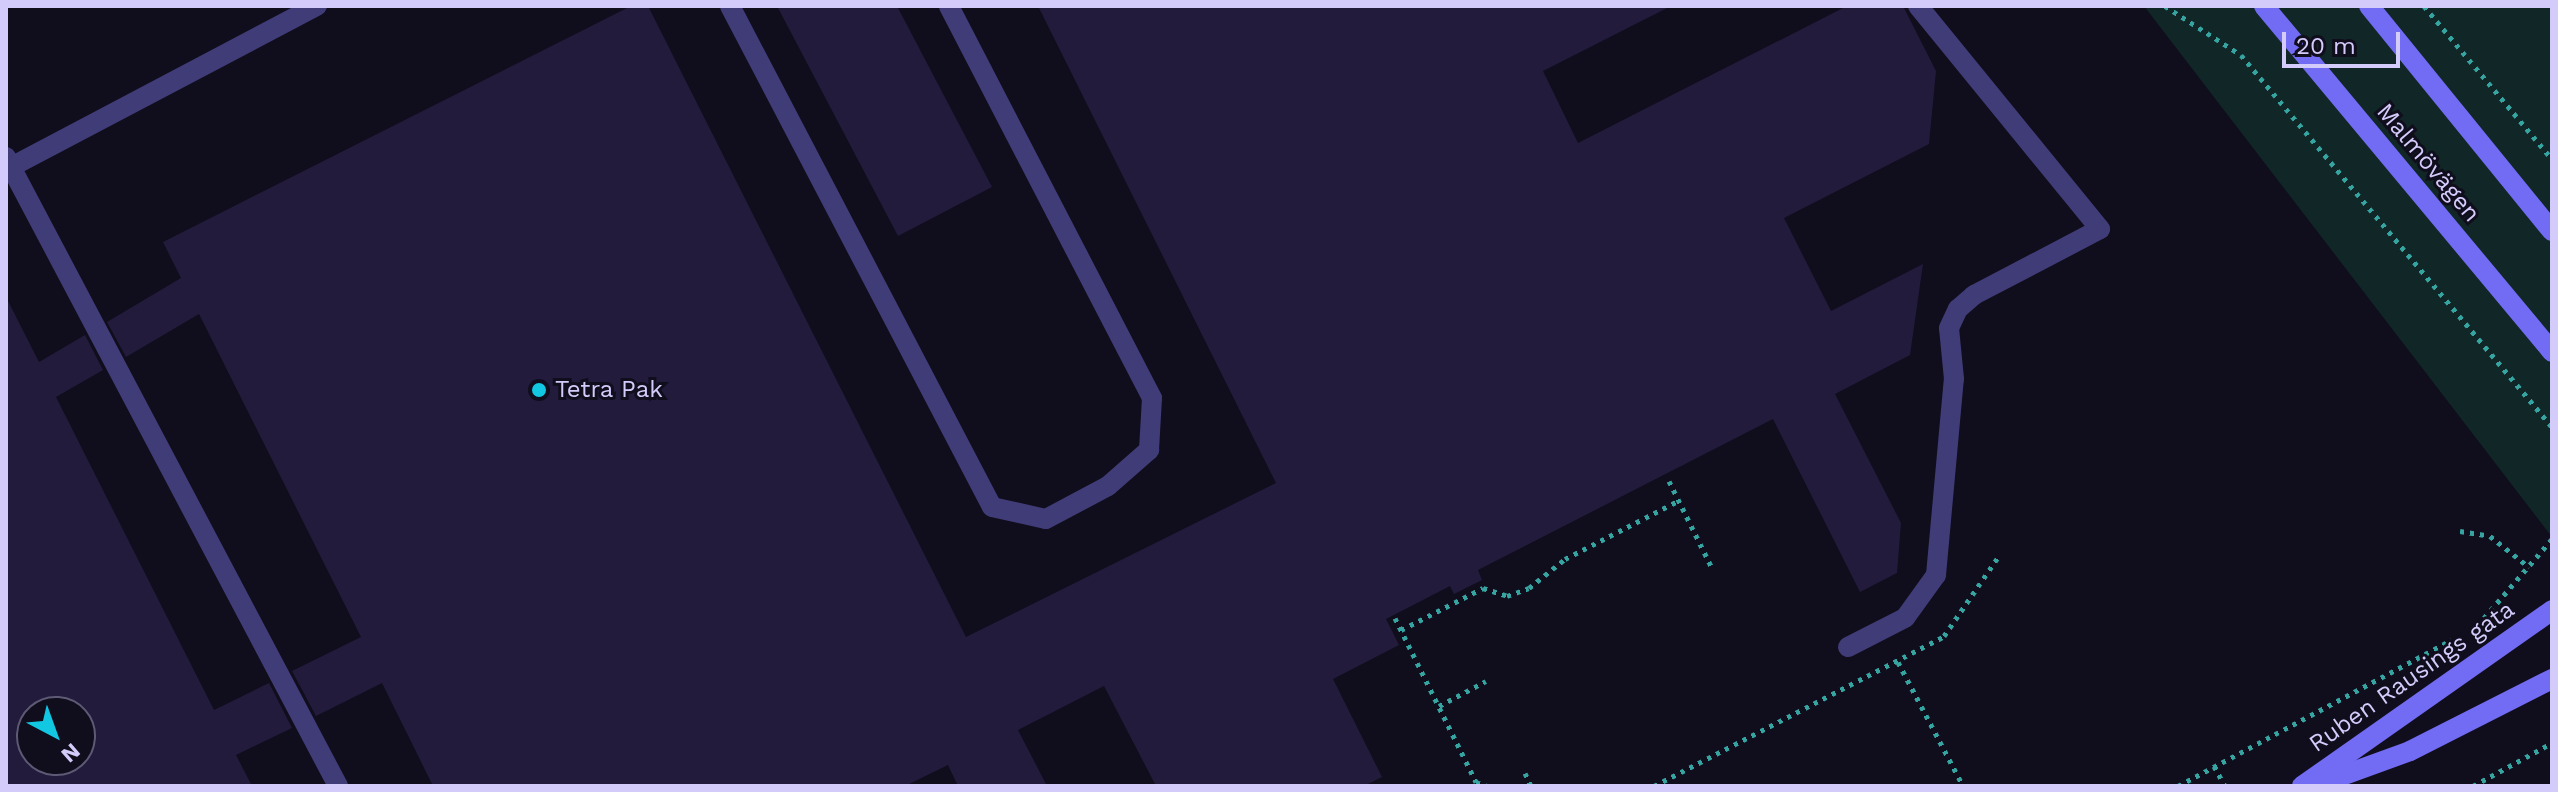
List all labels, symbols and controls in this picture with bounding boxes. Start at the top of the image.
scale bar [2286,16,2404,66]
text: 20 m [2296,32,2356,60]
street label: Malmövägen [2370,98,2486,228]
place label: Tetra Pak [555,376,663,404]
marker: Tetra Pak [530,381,548,399]
street label: Ruben Rausings gata [2304,595,2520,759]
north arrow [16,696,96,776]
text: N [56,738,85,768]

